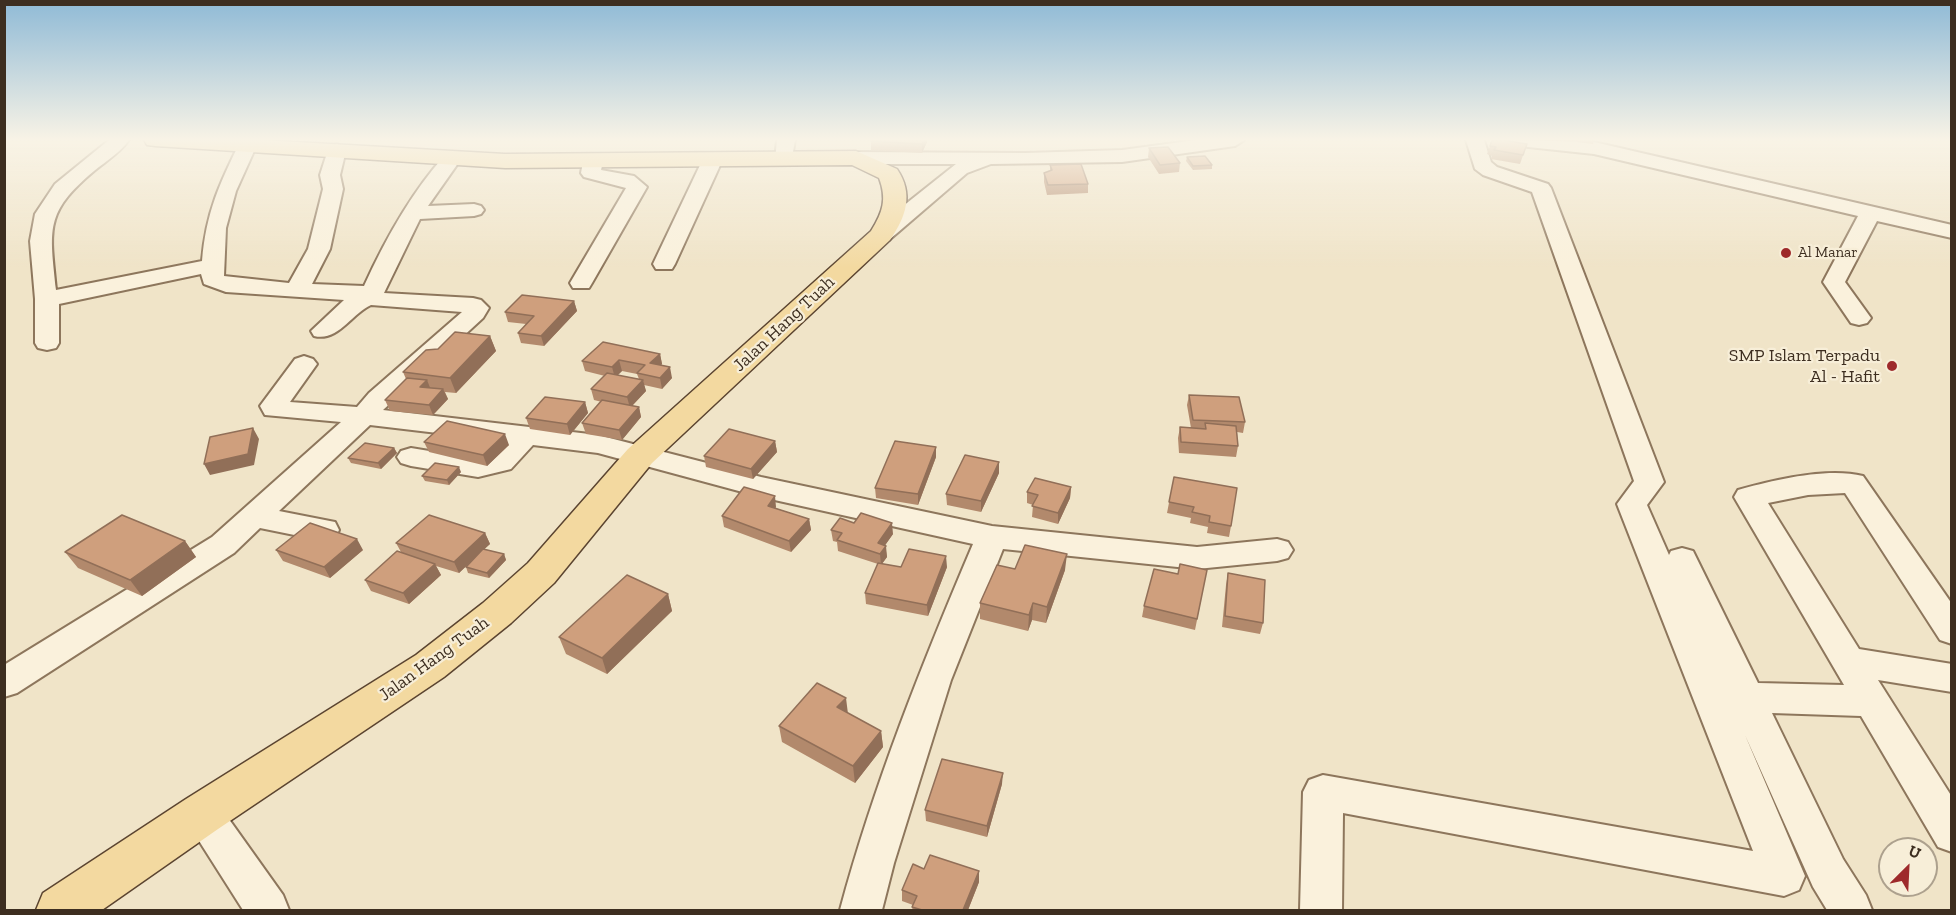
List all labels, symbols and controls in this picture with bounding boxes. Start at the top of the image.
place label: Al Manar [1798,244,1858,262]
marker: Al Manar [1779,246,1793,260]
street label: Jalan Hang Tuah [729,272,839,376]
place label: SMP Islam Terpadu Al - Hafit [1729,345,1880,388]
marker: SMP Islam Terpadu Al - Hafit [1885,359,1899,373]
street label: Jalan Hang Tuah [375,612,493,706]
north arrow [1878,837,1938,897]
text: U [1906,841,1924,863]

